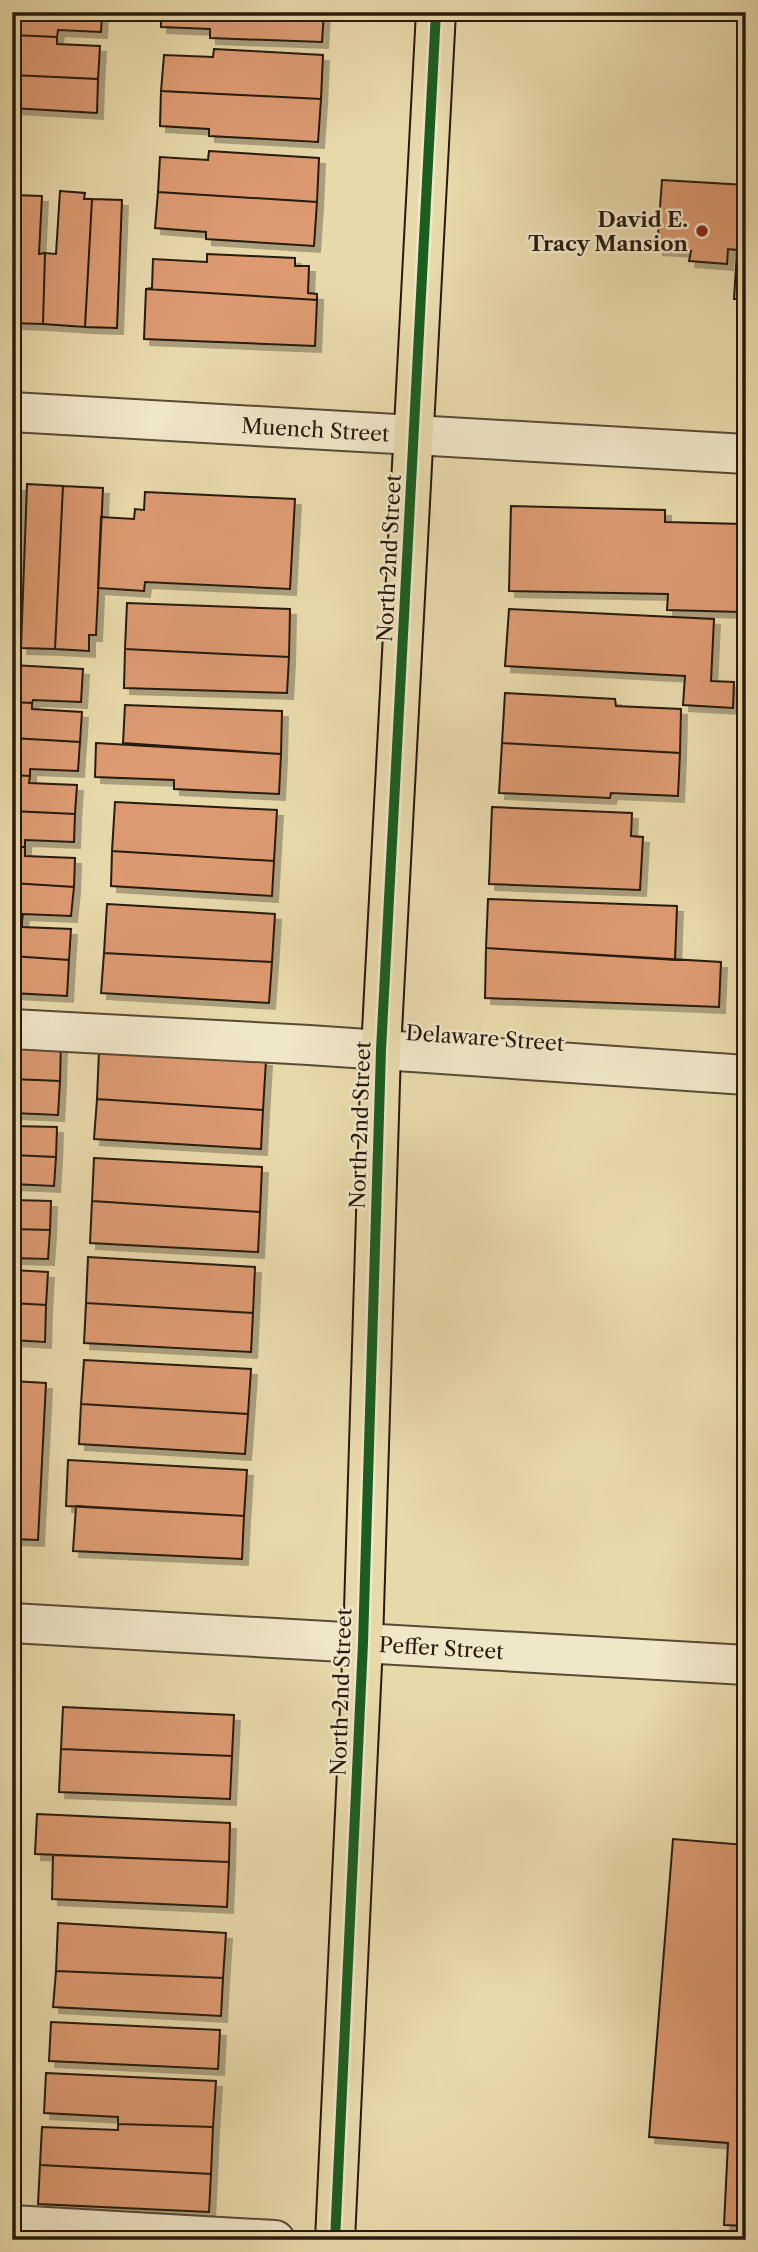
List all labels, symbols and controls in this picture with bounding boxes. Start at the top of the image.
place label: David E. Tracy Mansion [528,207,689,256]
marker: David E. Tracy Mansion [694,223,710,239]
street label: Muench Street [241,413,391,446]
street label: North 2nd Street [372,473,406,642]
street label: Delaware Street [405,1020,566,1056]
street label: North 2nd Street [345,1040,375,1209]
street label: North 2nd Street [326,1607,356,1776]
street label: Peffer Street [378,1632,505,1664]

